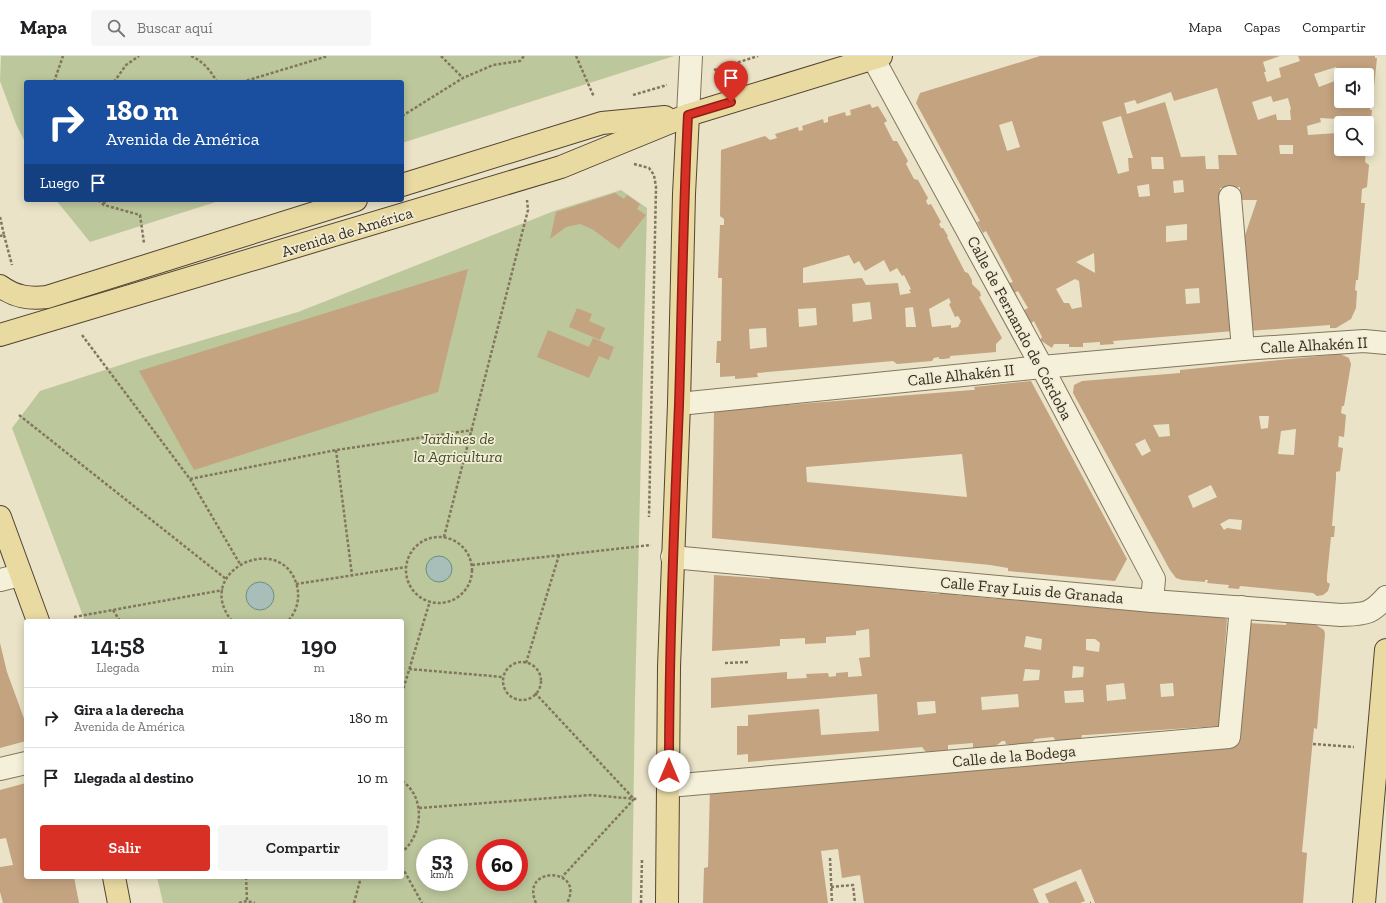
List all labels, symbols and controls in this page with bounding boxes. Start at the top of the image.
search box [91,10,371,46]
text: Mapa [20,16,67,39]
icon: search [105,17,127,39]
text: Buscar aquí [137,19,213,37]
text: Mapa [1189,19,1222,36]
text: Capas [1244,19,1280,36]
text: Compartir [1302,19,1366,36]
pin [714,61,748,102]
icon: arrive [720,67,742,89]
map controls [1334,68,1374,156]
button: sound [1334,68,1374,108]
text: 180 m [106,94,178,127]
icon: right [40,96,92,148]
button: search [1334,116,1374,156]
text: Avenida de América [106,128,259,150]
icon: arrive [87,172,109,194]
text: Luego [40,174,79,192]
street label: Avenida de América [279,203,415,261]
street label: Calle de Fernando de Córdoba [963,233,1077,423]
street label: Calle Alhakén II [1260,333,1368,357]
street label: Calle Alhakén II [907,360,1015,390]
park label: Jardines de la Agricultura [413,429,503,466]
street label: Calle Fray Luis de Granada [940,573,1125,607]
text: 14:58 [91,631,145,660]
text: 1 [218,631,228,660]
text: 190 [301,631,337,660]
text: Llegada [96,660,140,675]
text: min [212,660,234,675]
text: m [313,660,325,675]
text: Gira a la derecha [74,701,184,719]
icon: right [40,707,62,729]
text: 180 m [349,709,388,727]
text: Avenida de América [74,719,185,734]
street label: Calle de la Bodega [951,741,1077,771]
position arrow [648,750,690,792]
icon: arrive [40,767,62,789]
text: Llegada al destino [74,769,194,787]
text: 10 m [357,769,388,787]
button: Salir [40,825,210,871]
button: Compartir [218,825,388,871]
speed limit sign: 60 [476,839,528,891]
text: 53 [431,848,453,872]
text: km/h [431,869,453,881]

